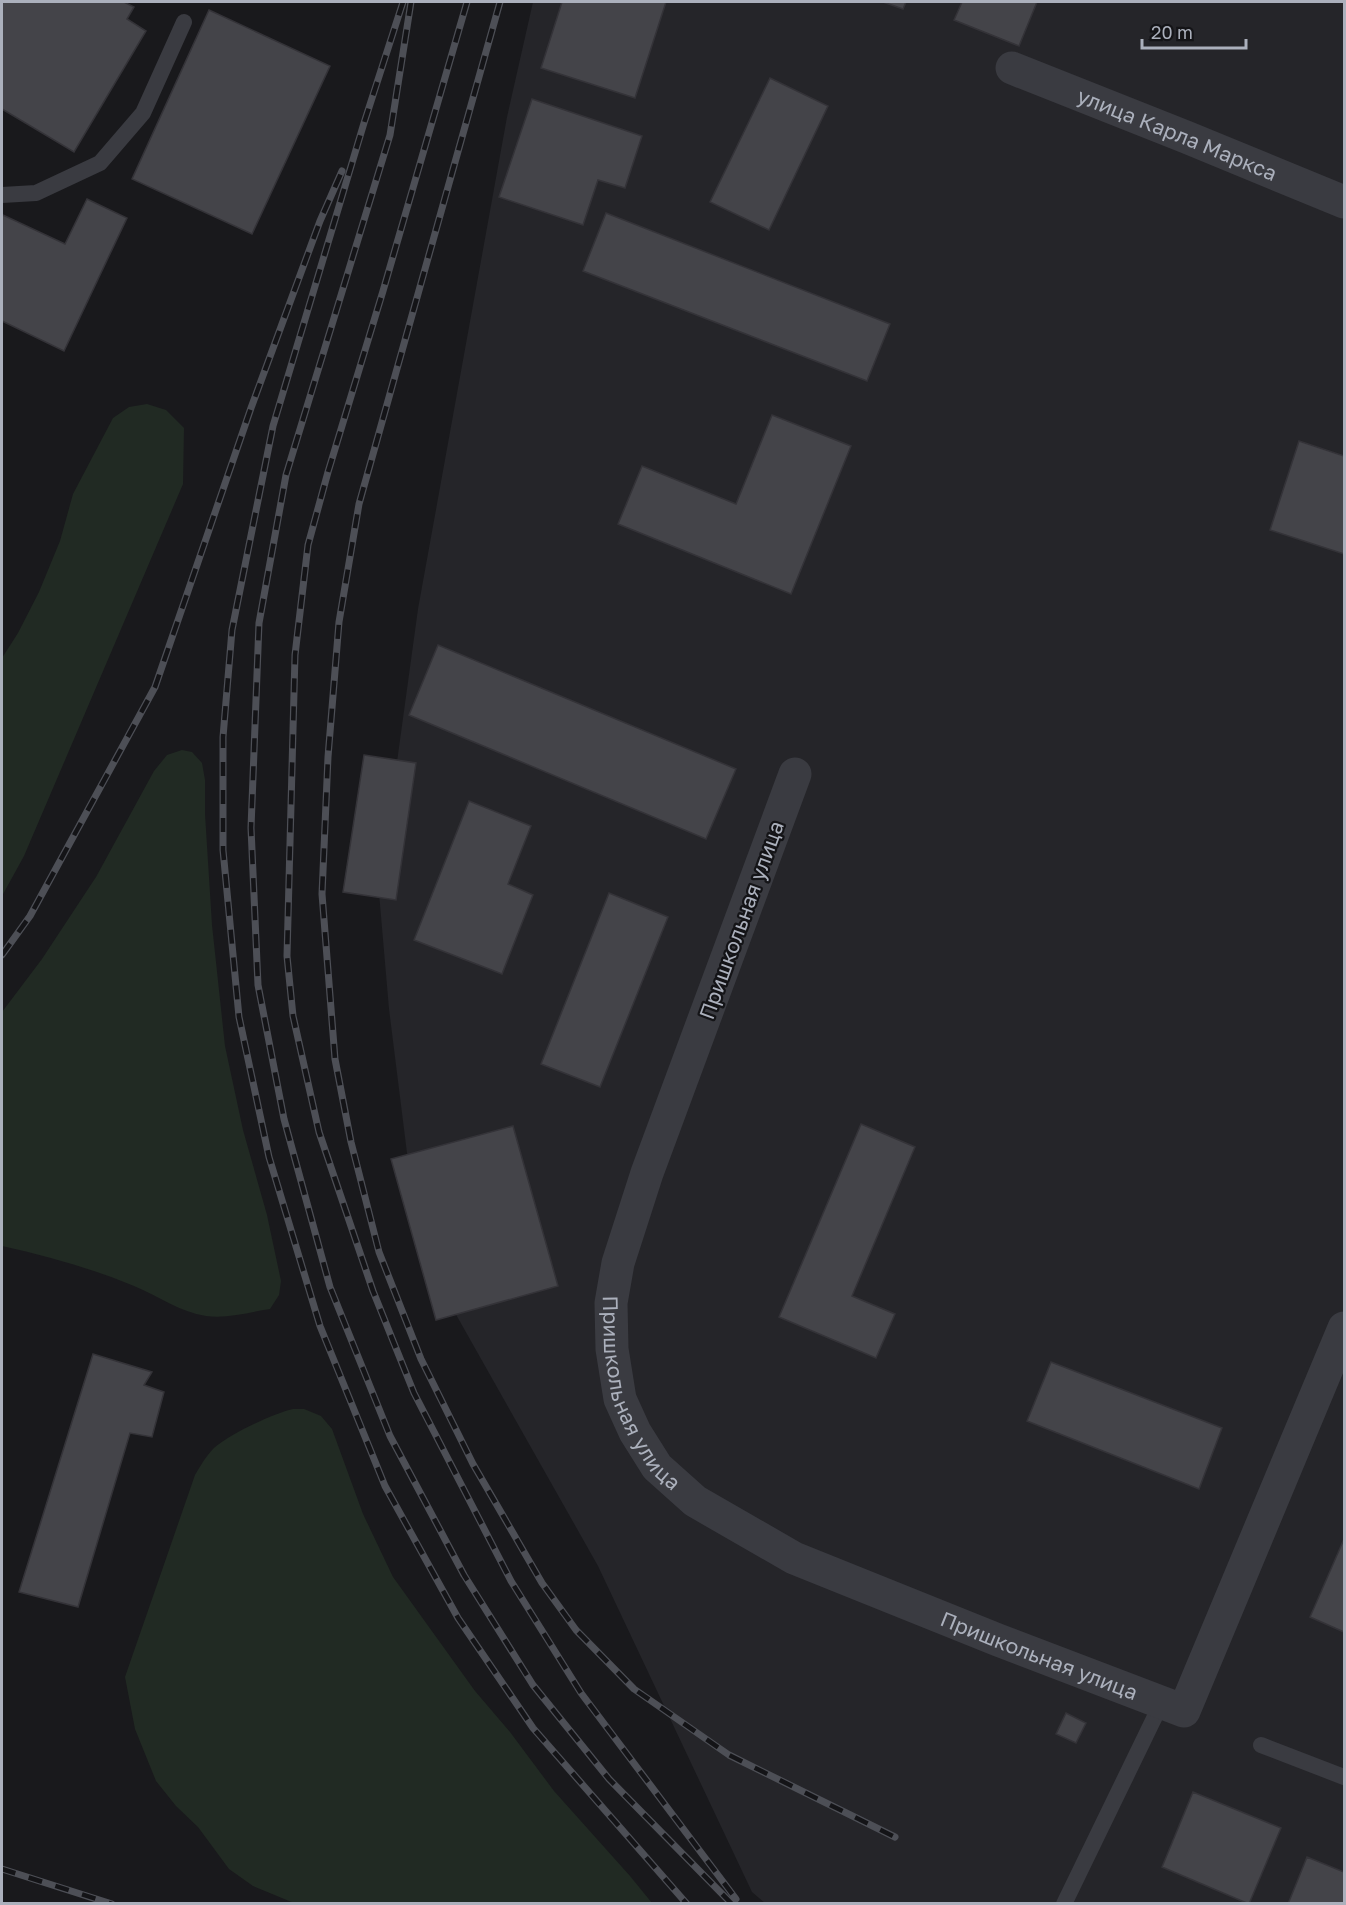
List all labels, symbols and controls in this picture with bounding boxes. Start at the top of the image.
scale bar [1142,12,1246,50]
text: 20 m [1151,21,1193,43]
street label: улица Карла Маркса [1074,82,1281,186]
street label: Пришкольная улица [693,817,789,1023]
street label: Пришкольная улица [598,1295,686,1495]
street label: Пришкольная улица [937,1605,1141,1705]

